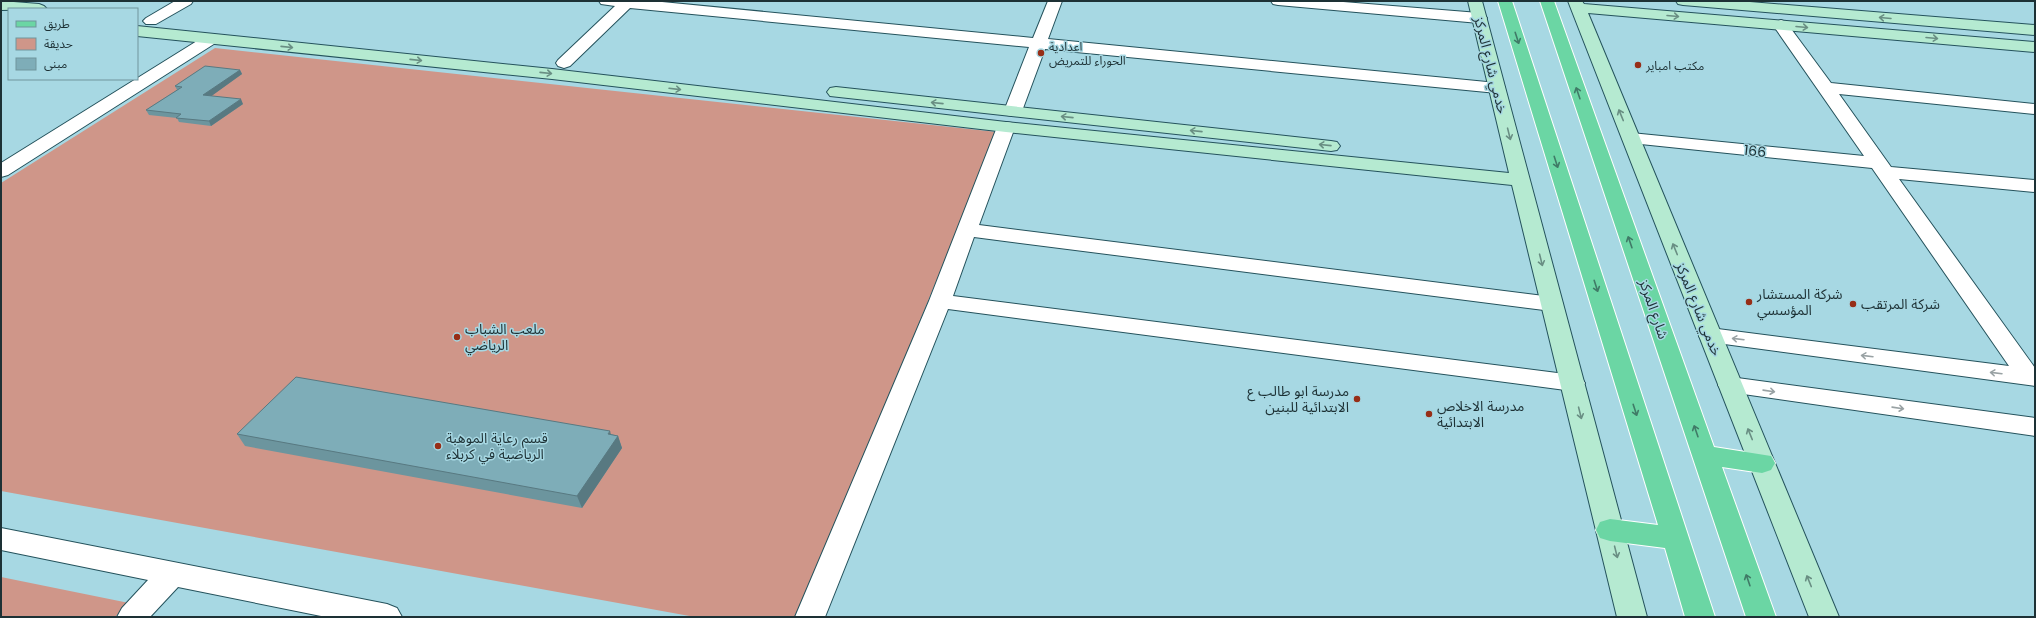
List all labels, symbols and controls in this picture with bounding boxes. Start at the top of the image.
legend [8,8,138,80]
street label: خدمي شارع المركز [1468,13,1513,116]
one-way arrow [1666,13,1679,20]
one-way arrow [1879,14,1892,21]
text: طريق [44,15,70,32]
one-way arrow [1795,24,1808,31]
one-way arrow [1514,32,1521,45]
text: حديقة [44,35,73,52]
one-way arrow [1925,35,1938,42]
place label: اعدادية الحوراء للتمريض [1049,38,1126,69]
one-way arrow [280,43,293,51]
marker: اعدادية الحوراء للتمريض [1036,48,1046,58]
text: مبنى [44,55,67,72]
one-way arrow [410,57,423,64]
place label: مكتب امباير [1645,57,1704,74]
marker: مكتب امباير [1633,60,1643,70]
one-way arrow [539,70,552,77]
one-way arrow [668,85,681,92]
one-way arrow [1574,87,1582,99]
one-way arrow [931,99,944,107]
one-way arrow [1617,110,1625,122]
one-way arrow [1061,113,1074,121]
one-way arrow [1190,127,1203,135]
one-way arrow [1506,127,1513,140]
street label: 166 [1743,140,1767,162]
one-way arrow [1319,141,1332,149]
one-way arrow [1553,155,1560,168]
one-way arrow [1626,236,1634,248]
one-way arrow [1671,243,1679,255]
one-way arrow [1538,253,1545,266]
street label: خدمي شارع المركز [1670,258,1727,359]
street label: شارع المركز [1633,275,1674,342]
one-way arrow [1592,280,1600,292]
place label: شركة المستشار المؤسسي [1756,284,1843,321]
place label: شركة المرتقب [1861,294,1940,314]
marker: شركة المستشار المؤسسي [1744,297,1754,307]
marker: شركة المرتقب [1848,299,1858,309]
place label: ملعب الشباب الرياضي [465,319,545,356]
marker: ملعب الشباب الرياضي [452,332,462,342]
one-way arrow [1732,336,1745,343]
one-way arrow [1861,352,1874,360]
one-way arrow [1990,369,2003,377]
place label: مدرسة ابو طالب ع الابتدائية للبنين [1247,381,1349,417]
one-way arrow [1762,387,1775,395]
marker: مدرسة ابو طالب ع الابتدائية للبنين [1352,394,1362,404]
place label: مدرسة الاخلاص الابتدائية [1437,396,1524,432]
one-way arrow [1632,403,1639,416]
one-way arrow [1891,404,1904,412]
one-way arrow [1577,406,1584,419]
marker: مدرسة الاخلاص الابتدائية [1424,409,1434,419]
one-way arrow [1692,425,1699,438]
place label: قسم رعاية الموهبة الرياضية في كربلاء [446,428,548,465]
one-way arrow [1746,429,1753,441]
marker: قسم رعاية الموهبة الرياضية في كربلاء [433,441,443,451]
one-way arrow [1612,545,1620,558]
one-way arrow [1744,574,1751,587]
one-way arrow [1805,575,1812,587]

